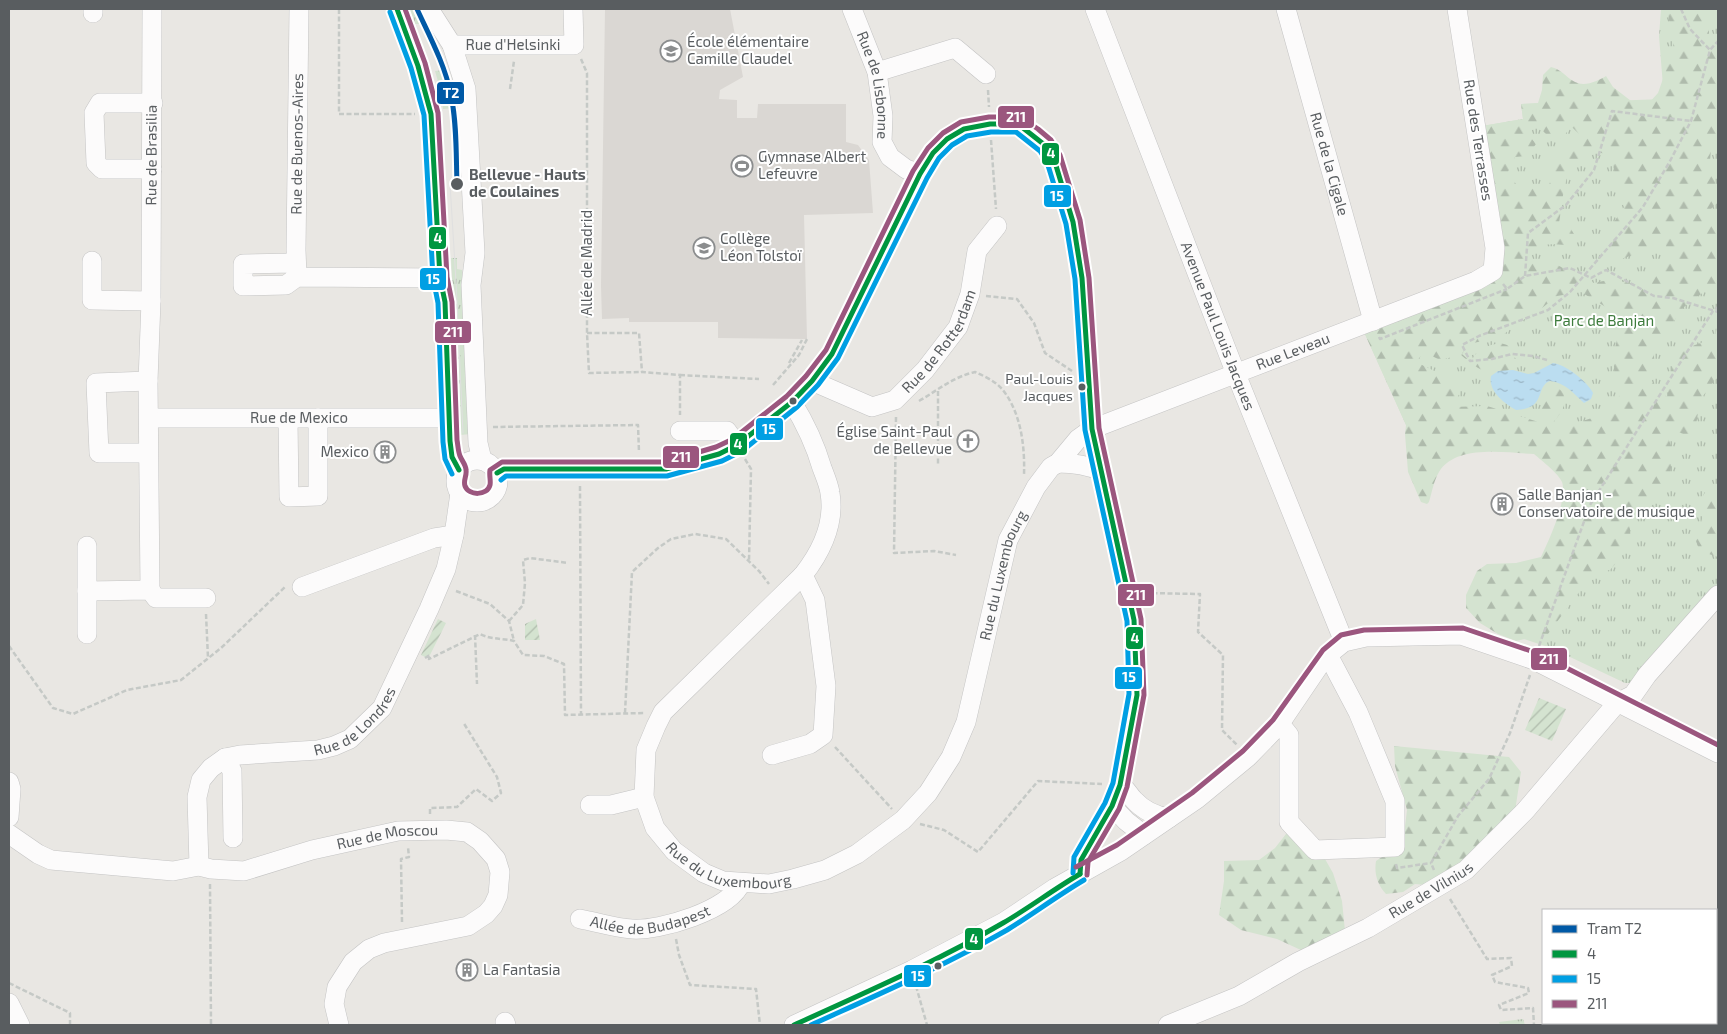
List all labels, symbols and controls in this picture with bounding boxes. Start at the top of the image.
street label: Rue de Lisbonne [854,28,893,140]
place label: École élémentaire Camille Claudel [687,32,809,67]
street label: Rue d'Helsinki [465,35,561,53]
school or university icon: École élémentaire Camille Claudel [659,39,683,63]
street label: Rue de Buenos-Aires [286,73,306,215]
street label: Rue des Terrasses [1460,78,1497,202]
line badge: T2 [436,81,465,105]
text: T2 [443,84,459,101]
street label: Rue de Brasilia [141,105,160,205]
line badge: 211 [997,105,1035,129]
text: 211 [1006,108,1026,125]
street label: Rue de la Cigale [1307,110,1353,218]
line badge: 4 [1041,142,1060,166]
text: 4 [1047,144,1056,161]
place label: Gymnase Albert Lefeuvre [758,147,867,182]
sports icon: Gymnase Albert Lefeuvre [730,154,754,178]
place label: Bellevue - Hauts de Coulaines [469,165,586,200]
marker: Bellevue - Hauts de Coulaines [449,176,465,192]
line badge: 15 [1043,184,1072,208]
text: 15 [1050,187,1064,204]
street label: Allée de Madrid [577,210,595,316]
line badge: 4 [428,226,447,250]
text: 4 [434,229,443,246]
place label: Collège Léon Tolstoï [720,229,802,264]
school or university icon: Collège Léon Tolstoï [692,236,716,260]
street label: Avenue Paul Louis Jacques [1178,239,1260,413]
line badge: 15 [419,267,447,291]
text: 15 [426,270,440,287]
street label: Rue de Rotterdam [897,287,979,396]
park label: Parc de Banjan [1554,311,1654,330]
line badge: 211 [434,320,472,344]
text: 211 [443,323,463,340]
street label: Rue Leveau [1253,328,1332,373]
place label: Paul-Louis Jacques [1005,370,1073,404]
marker: Paul-Louis Jacques [1077,382,1087,392]
unlabelled marker [788,396,798,406]
street label: Rue de Mexico [250,408,348,426]
line badge: 15 [755,417,784,441]
text: 15 [762,420,776,437]
place label: Église Saint-Paul de Bellevue [837,422,953,457]
church icon: Église Saint-Paul de Bellevue [956,429,980,453]
line badge: 4 [729,432,748,456]
text: 4 [734,435,743,452]
building icon: Mexico [373,440,397,464]
place label: Mexico [320,442,369,460]
line badge: 211 [662,445,700,469]
text: 211 [671,448,691,465]
place label: Salle Banjan - Conservatoire de musique [1518,485,1695,520]
building icon: Salle Banjan - Conservatoire de musique [1490,492,1514,516]
street label: Rue du Luxembourg [975,506,1030,642]
line badge: 211 [1117,583,1155,607]
text: 211 [1126,586,1146,603]
line badge: 4 [1125,626,1144,650]
text: 4 [1131,629,1140,646]
line badge: 211 [1530,647,1568,671]
text: 211 [1539,650,1559,667]
line badge: 15 [1114,666,1143,690]
text: 15 [1122,668,1136,685]
street label: Rue de Londres [312,684,399,759]
street label: Rue de Moscou [335,820,438,852]
street label: Rue du Luxembourg [662,838,793,892]
street label: Rue de Vilnius [1385,858,1477,922]
street label: Allée de Budapest [589,901,713,937]
legend [1542,909,1717,1024]
text: Tram T2 [1587,919,1642,937]
line badge: 4 [964,927,984,951]
text: 4 [970,930,979,947]
text: 4 [1587,944,1596,962]
building icon: La Fantasia [455,958,479,982]
place label: La Fantasia [483,960,561,978]
unlabelled marker [933,961,943,971]
line badge: 15 [903,964,932,988]
text: 15 [911,967,925,984]
text: 15 [1587,969,1601,987]
text: 211 [1587,994,1607,1012]

